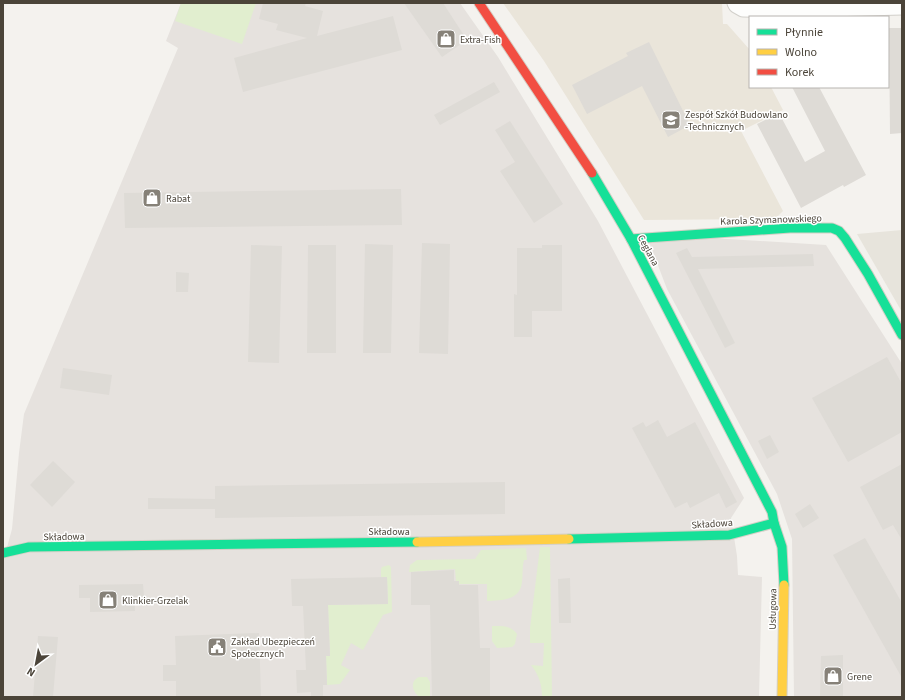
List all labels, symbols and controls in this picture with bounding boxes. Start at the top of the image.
legend [749,16,889,88]
text: Płynnie [785,24,823,41]
shop icon: Extra-Fish [435,28,457,50]
place label: Extra-Fish [460,33,501,47]
text: Wolno [785,44,817,61]
text: Korek [785,64,814,81]
place label: Zespół Szkół Budowlano -Technicznych [685,108,788,134]
school or university icon: Zespół Szkół Budowlano -Technicznych [660,109,682,131]
shop icon: Rabat [141,187,163,209]
place label: Rabat [166,192,191,206]
street label: Karola Szymanowskiego [720,211,822,229]
street label: Ceglana [634,232,662,269]
street label: Składowa [691,516,733,532]
street label: Składowa [368,525,410,539]
street label: Składowa [43,530,85,544]
street label: Usługowa [766,588,780,630]
shop icon: Klinkier-Grzelak [97,589,119,611]
place label: Klinkier-Grzelak [122,594,188,608]
place label: Zakład Ubezpieczeń Społecznych [231,635,315,661]
public building icon: Zakład Ubezpieczeń Społecznych [206,636,228,658]
north arrow [16,644,56,684]
text: N [24,664,38,680]
shop icon: Grene [822,665,844,687]
place label: Grene [847,670,872,684]

